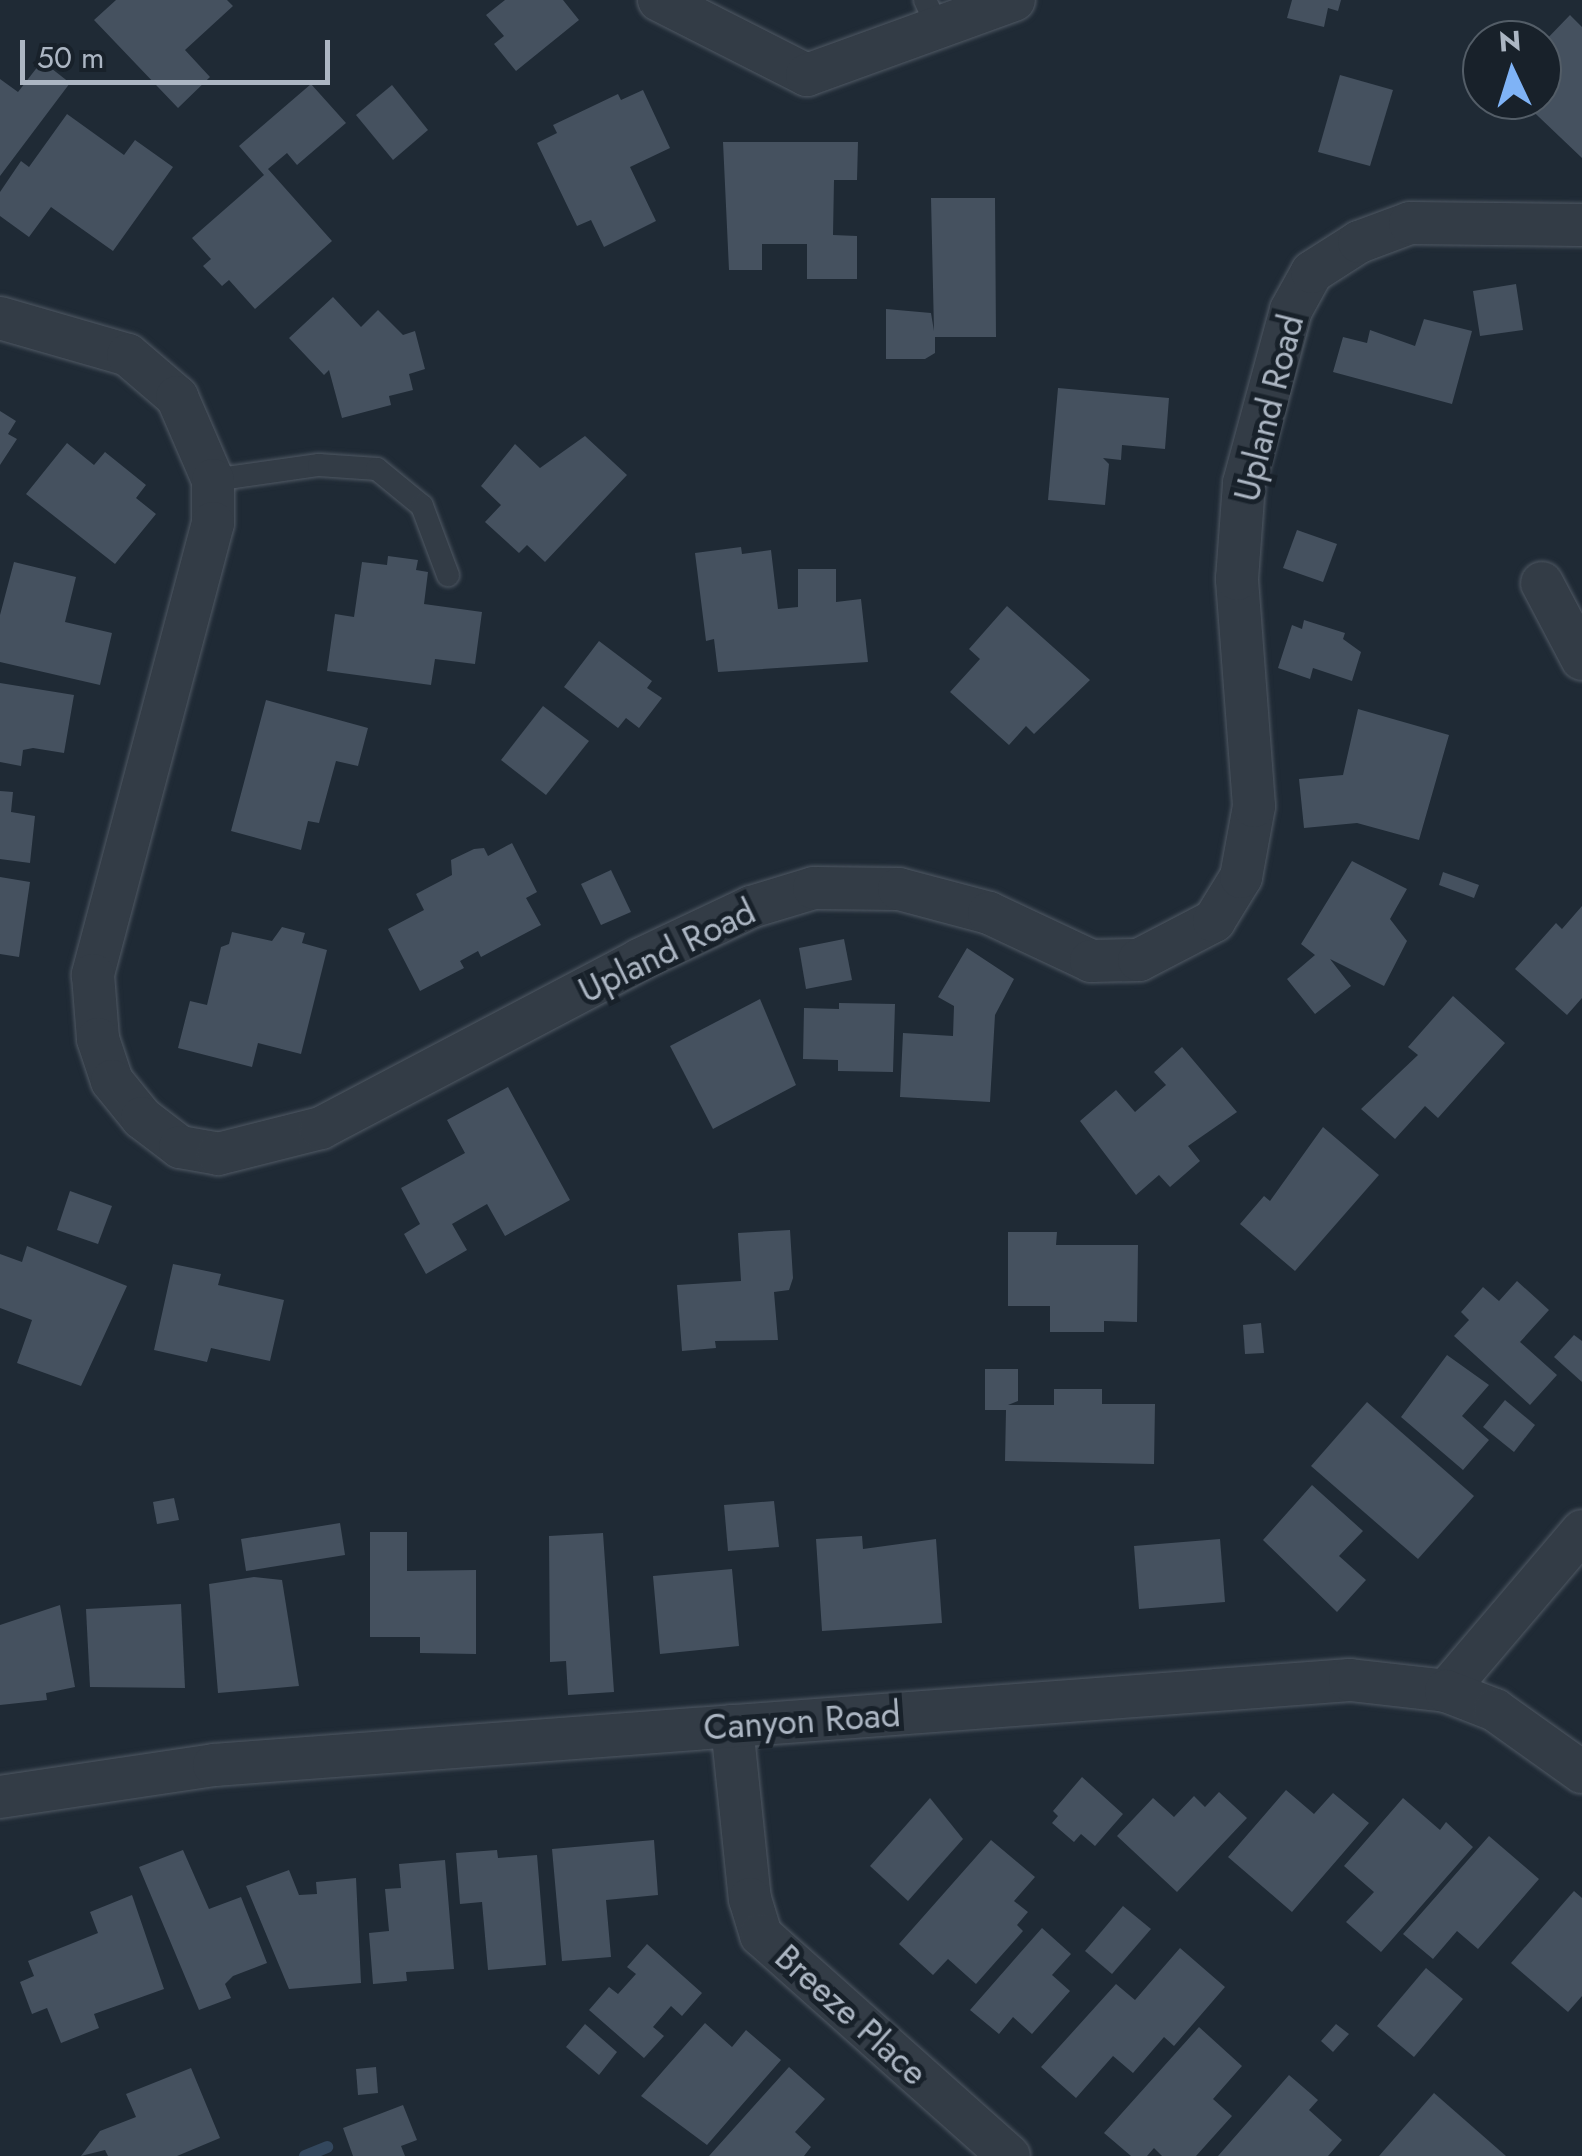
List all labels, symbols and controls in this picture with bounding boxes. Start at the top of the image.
scale bar [25,20,335,82]
north arrow [1462,20,1562,120]
text: N [1497,20,1523,63]
text: 50 m [37,36,104,79]
street label: Upland Road [1226,310,1312,506]
street label: Upland Road [572,890,762,1012]
street label: Canyon Road [702,1693,902,1749]
street label: Breeze Place [767,1936,935,2094]

